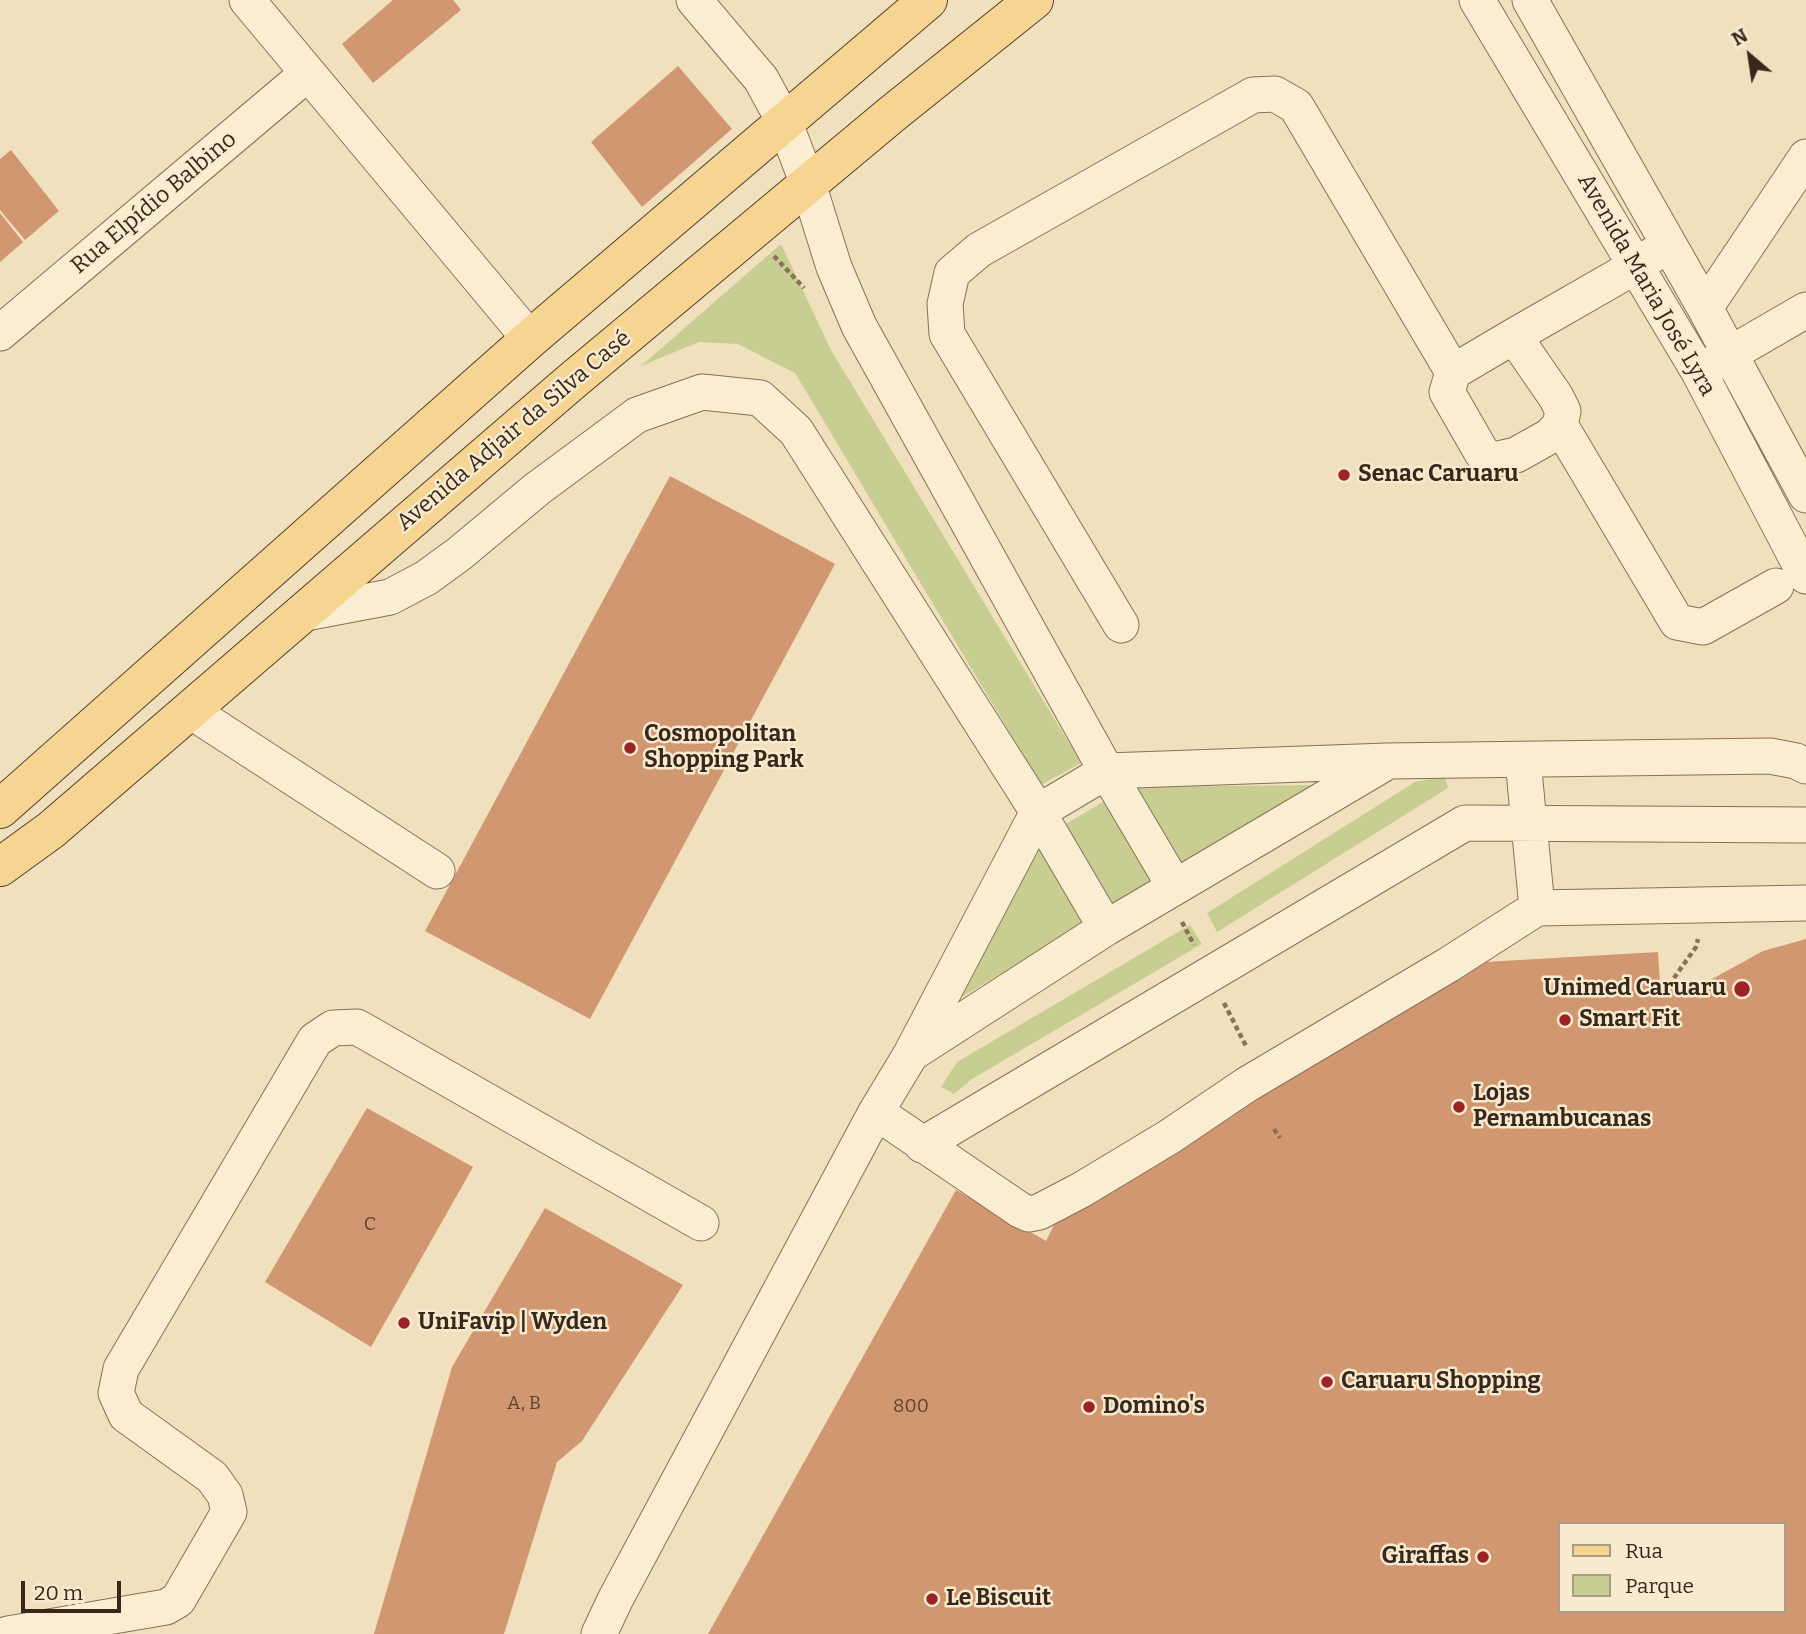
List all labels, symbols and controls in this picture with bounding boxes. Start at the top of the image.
north arrow [1715,21,1785,91]
text: N [1728,24,1752,51]
street label: Rua Elpídio Balbino [66,126,242,280]
street label: Avenida Maria José Lyra [1571,169,1721,401]
street label: Avenida Adjair da Silva Casé [391,325,637,537]
place label: Senac Caruaru [1358,461,1519,489]
marker: Senac Caruaru [1336,467,1352,483]
place label: Cosmopolitan Shopping Park [644,721,804,775]
marker: Cosmopolitan Shopping Park [622,740,638,756]
place label: Unimed Caruaru [1544,975,1726,1003]
marker: Unimed Caruaru [1732,979,1752,999]
place label: Smart Fit [1579,1006,1680,1034]
marker: Smart Fit [1557,1012,1573,1028]
place label: Lojas Pernambucanas [1473,1080,1651,1134]
marker: Lojas Pernambucanas [1451,1099,1467,1115]
house number: C [364,1214,376,1236]
place label: UniFavip | Wyden [418,1309,607,1337]
marker: UniFavip | Wyden [396,1315,412,1331]
place label: Caruaru Shopping [1341,1368,1541,1396]
marker: Caruaru Shopping [1319,1374,1335,1390]
house number: A, B [507,1393,541,1415]
place label: Domino's [1103,1393,1205,1421]
house number: 800 [893,1396,929,1418]
marker: Domino's [1081,1399,1097,1415]
legend [1558,1522,1785,1613]
text: Rua [1625,1538,1663,1564]
place label: Giraffas [1382,1543,1469,1571]
marker: Giraffas [1475,1549,1491,1565]
scale bar [24,1568,124,1612]
text: Parque [1625,1573,1694,1599]
text: 20 m [34,1580,83,1606]
place label: Le Biscuit [946,1585,1051,1613]
marker: Le Biscuit [924,1591,940,1607]

